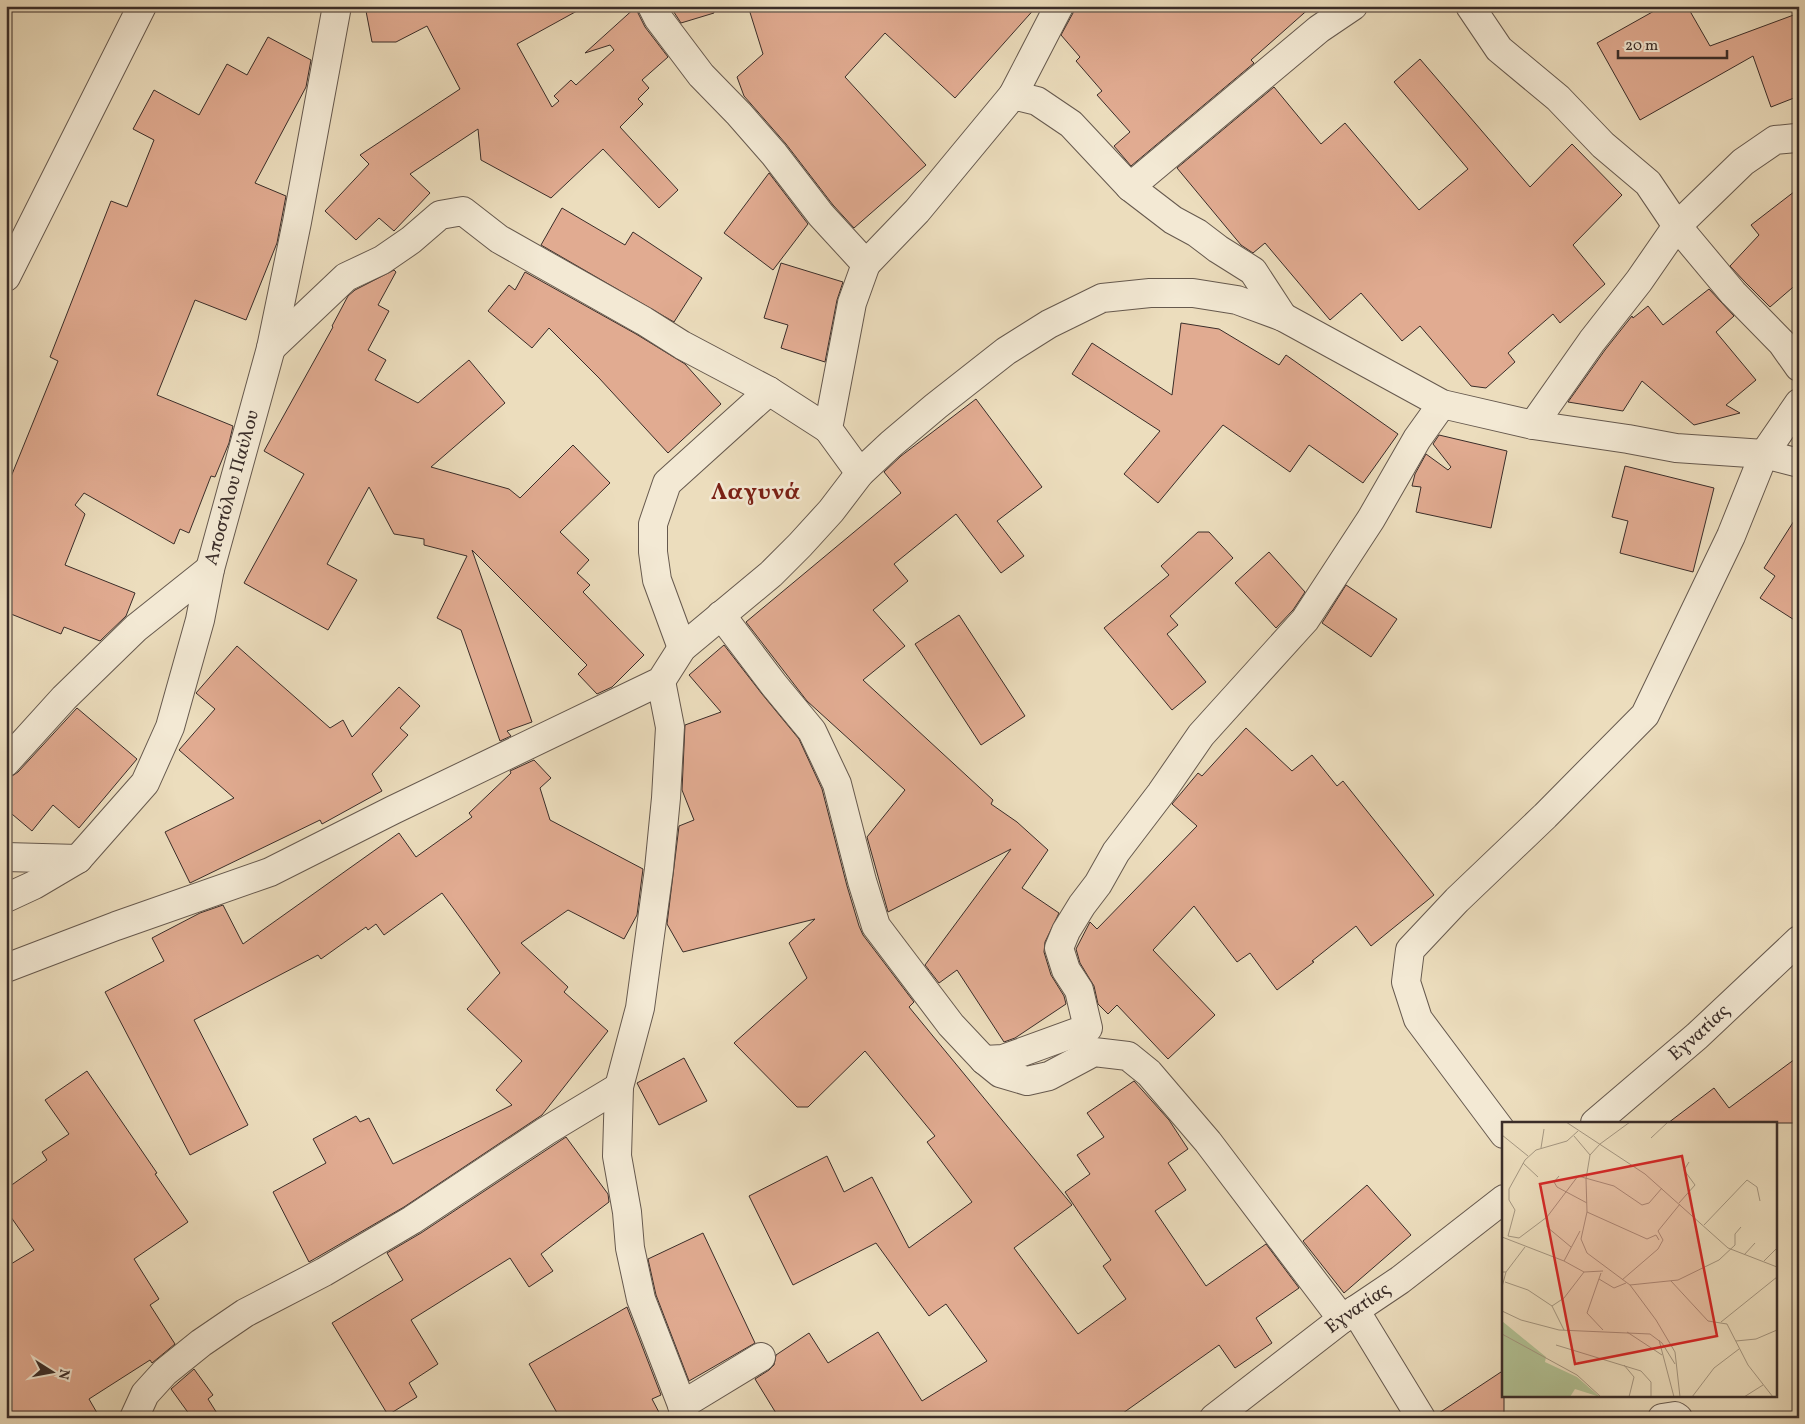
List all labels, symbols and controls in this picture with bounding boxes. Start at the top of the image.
scale bar [1618,28,1726,60]
text: 20 m [1625,36,1658,57]
street label: Αποστόλου Παύλου [199,407,266,568]
district label: Λαγυνά [711,476,801,510]
street label: Εγνατίας [1663,998,1736,1067]
inset map [1502,1122,1778,1396]
street label: Εγνατίας [1320,1277,1396,1340]
north arrow [28,1346,78,1396]
text: N [53,1367,74,1381]

